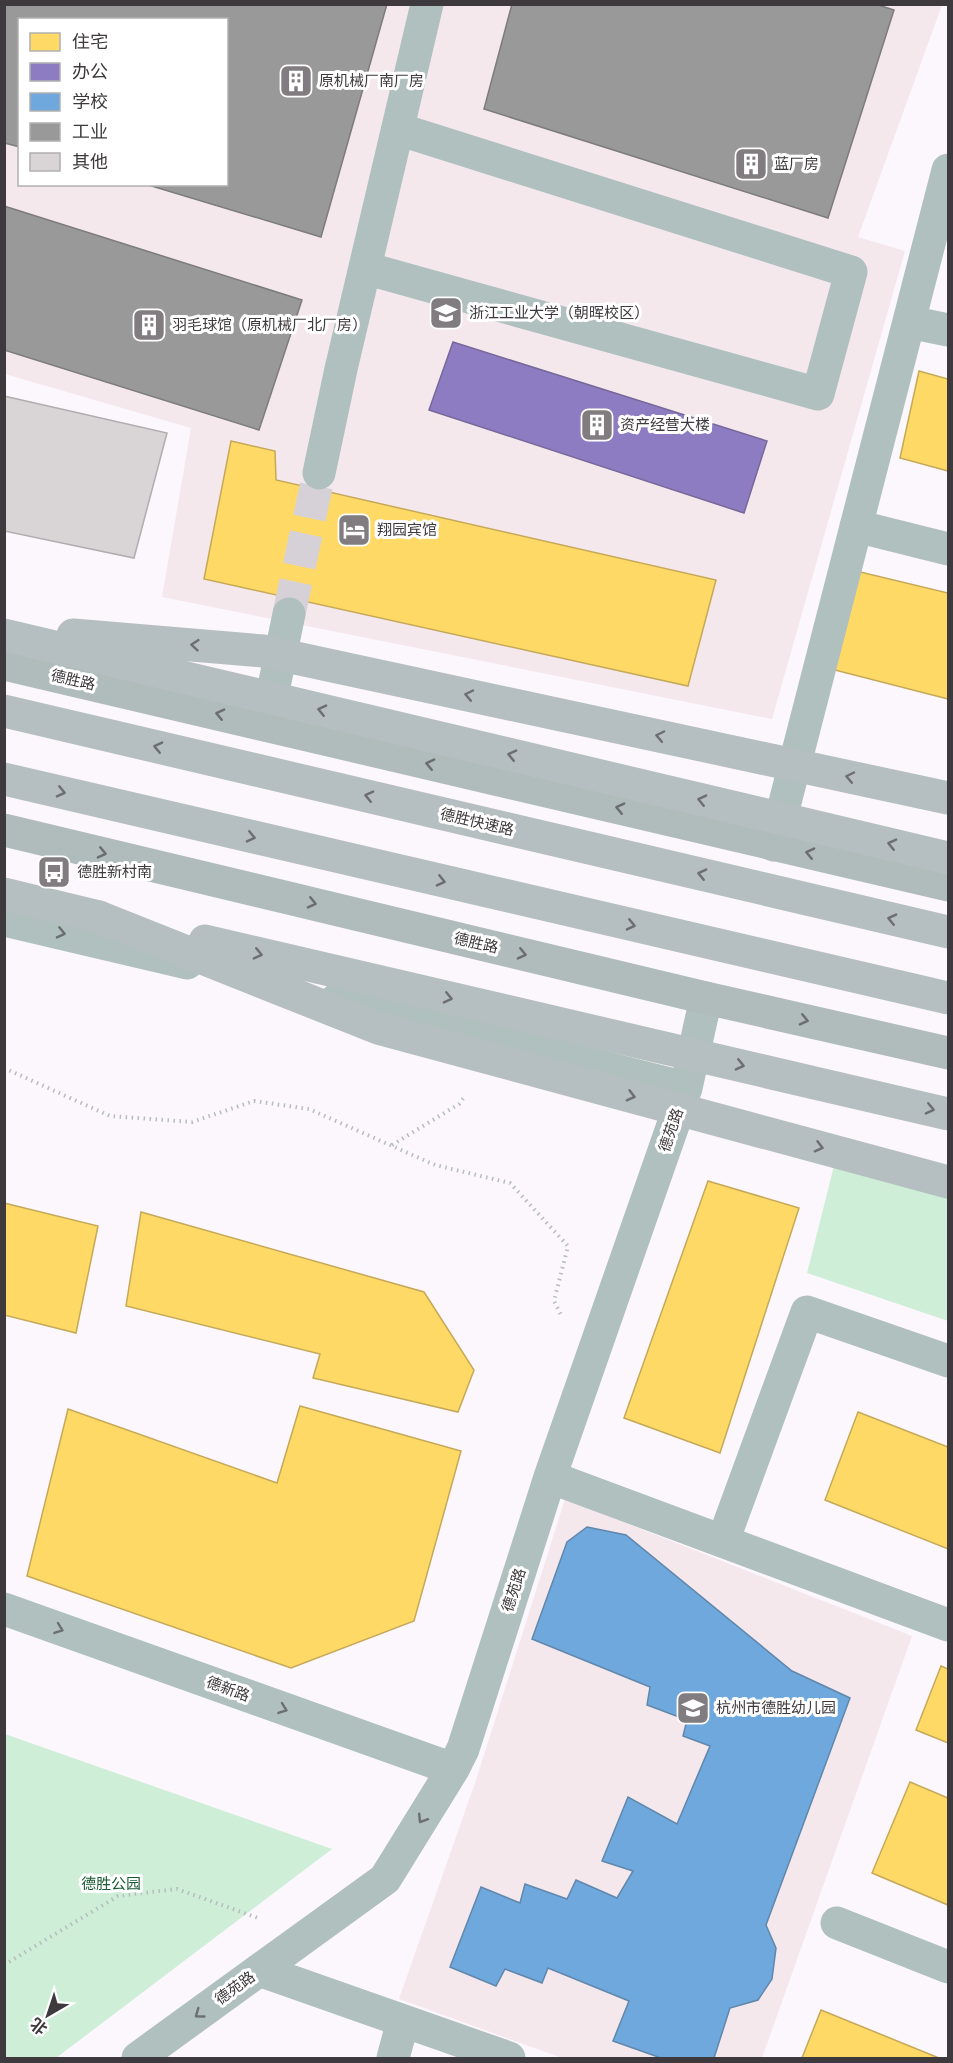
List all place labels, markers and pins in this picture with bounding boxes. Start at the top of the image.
building icon: 原机械厂南厂房 [278,63,314,99]
place label: 原机械厂南厂房 [319,72,424,90]
building icon: 蓝厂房 [733,146,769,182]
place label: 蓝厂房 [774,155,819,173]
school or university icon: 浙江工业大学（朝晖校区） [428,295,464,331]
place label: 浙江工业大学（朝晖校区） [469,304,649,322]
building icon: 羽毛球馆（原机械厂北厂房） [131,307,167,343]
place label: 羽毛球馆（原机械厂北厂房） [172,316,367,334]
building icon: 资产经营大楼 [579,407,615,443]
place label: 资产经营大楼 [620,416,710,434]
hotel icon: 翔园宾馆 [336,512,372,548]
place label: 翔园宾馆 [377,521,437,539]
bus stop icon: 德胜新村南 [36,854,72,890]
place label: 德胜新村南 [77,863,152,881]
school or university icon: 杭州市德胜幼儿园 [675,1690,711,1726]
place label: 杭州市德胜幼儿园 [716,1699,836,1717]

